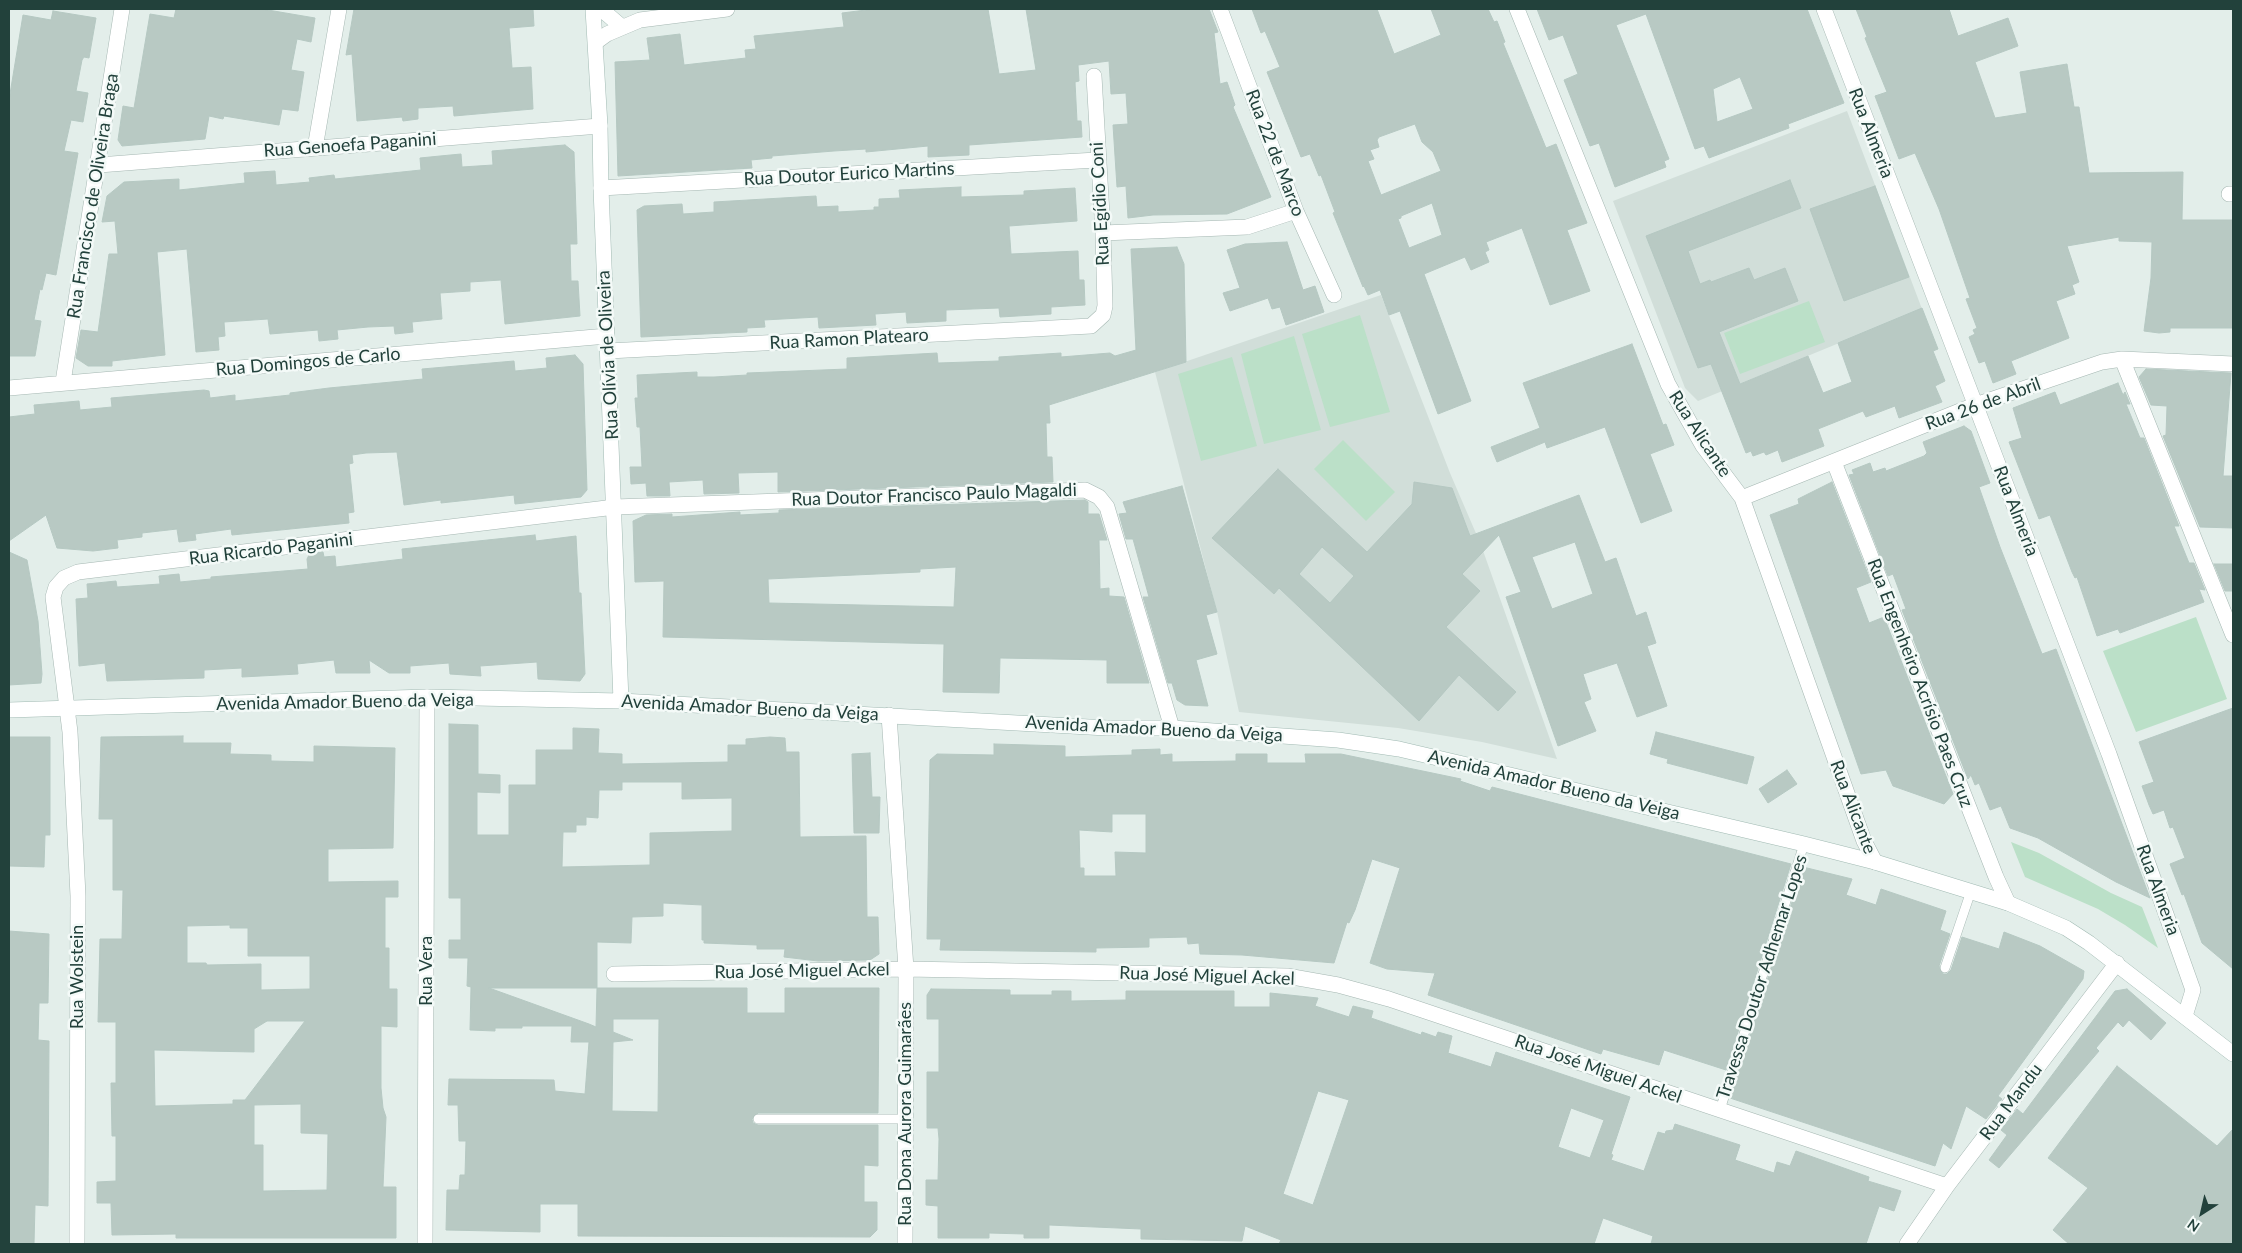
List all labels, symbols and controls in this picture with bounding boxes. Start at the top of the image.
street label: Rua Francisco de Oliveira Braga [63,72,123,320]
street label: Rua Almeria [1844,85,1898,181]
street label: Rua 22 de Marco [1241,86,1309,220]
street label: Rua Genoefa Paganini [263,128,437,162]
street label: Rua Egídio Coni [1086,142,1114,266]
street label: Rua Doutor Eurico Martins [743,158,955,190]
street label: Rua Olívia de Oliveira [593,270,623,440]
street label: Rua Ramon Platearo [769,324,929,354]
street label: Rua Domingos de Carlo [215,343,401,381]
street label: Rua 26 de Abril [1922,373,2044,435]
street label: Rua Alicante [1664,387,1736,481]
street label: Rua Almeria [1989,463,2043,559]
street label: Rua Doutor Francisco Paulo Magaldi [791,479,1077,511]
street label: Rua Ricardo Paganini [188,528,354,570]
street label: Rua Engenheiro Acrísio Paes Cruz [1862,556,1978,810]
street label: Avenida Amador Bueno da Veiga [216,689,474,715]
street label: Avenida Amador Bueno da Veiga [621,690,879,726]
street label: Avenida Amador Bueno da Veiga [1025,711,1283,747]
street label: Avenida Amador Bueno da Veiga [1426,745,1682,825]
street label: Rua Alicante [1825,757,1881,857]
street label: Rua Almeria [2132,842,2184,938]
street label: Travessa Doutor Adhemar Lopes [1712,852,1812,1102]
street label: Rua Wolstein [66,925,88,1029]
street label: Rua Vera [415,936,437,1006]
street label: Rua José Miguel Ackel [714,959,890,983]
street label: Rua José Miguel Ackel [1119,962,1295,990]
street label: Rua Dona Aurora Guimarães [894,1002,916,1226]
street label: Rua José Miguel Ackel [1512,1030,1684,1108]
street label: Rua Mandu [1975,1060,2047,1144]
north arrow [2177,1188,2227,1238]
text: N [2184,1216,2202,1236]

